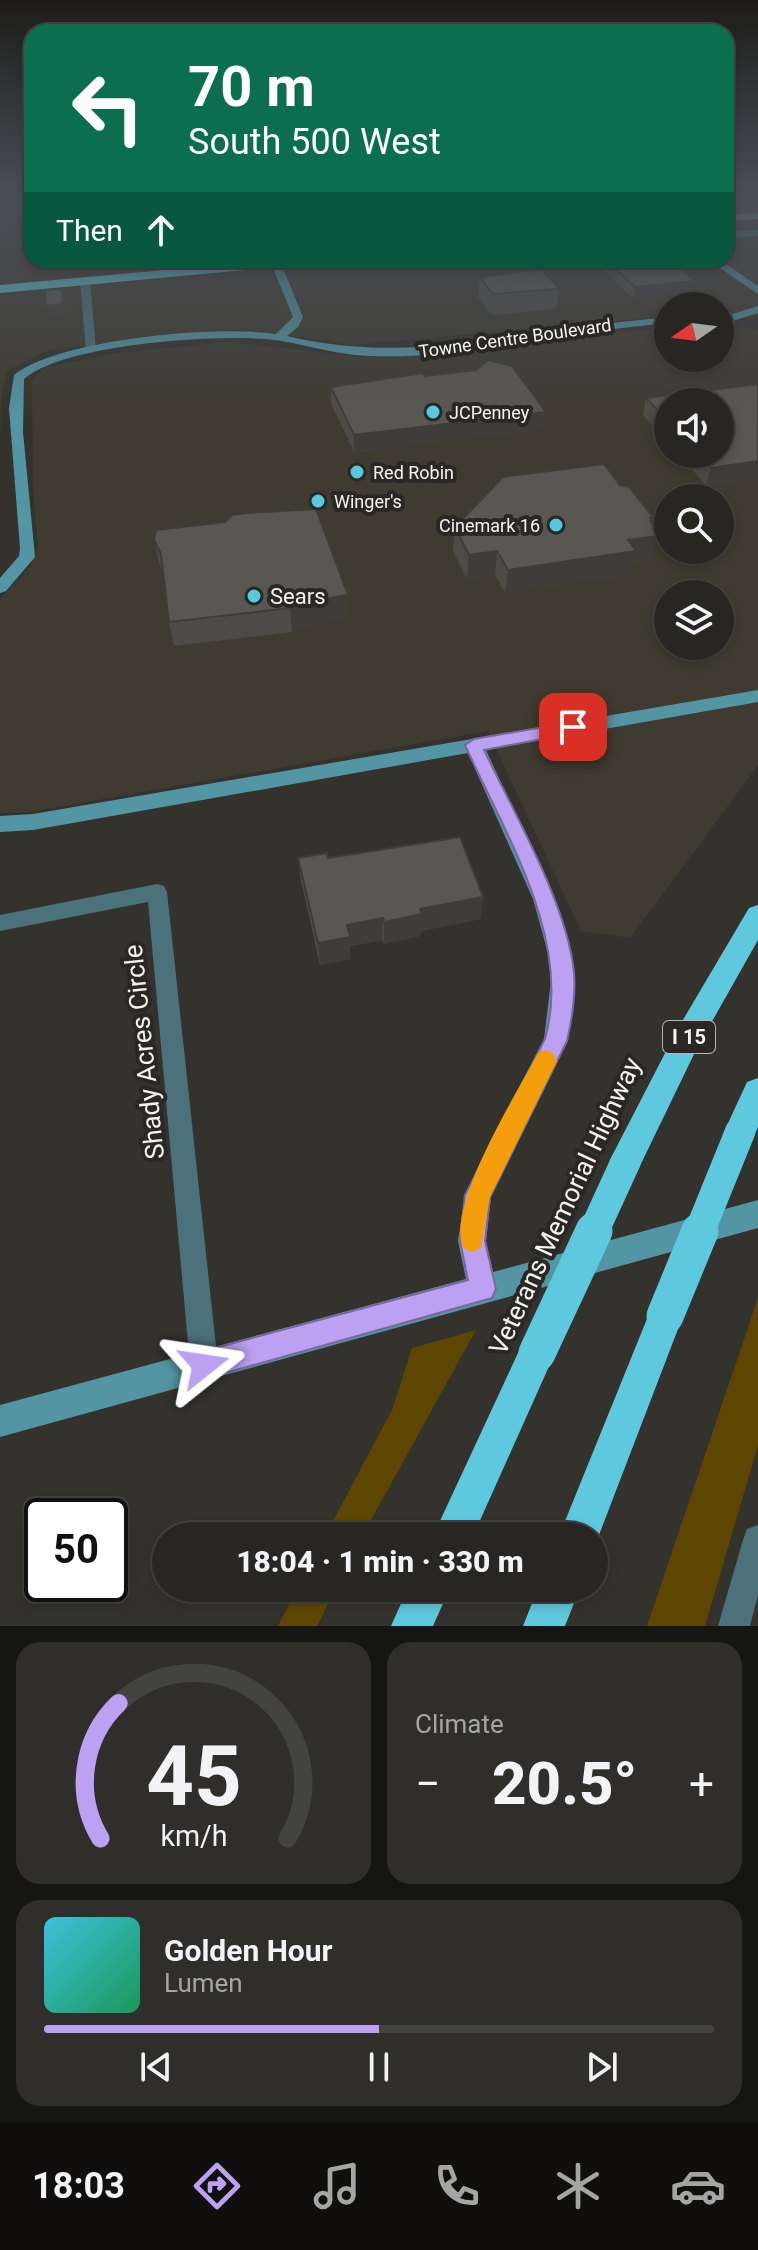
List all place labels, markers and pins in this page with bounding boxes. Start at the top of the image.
place label: JCPenney [449,402,530,423]
marker: JCPenney [424,403,442,421]
place label: Red Robin [373,462,454,483]
marker: Red Robin [348,463,366,481]
place label: Winger's [334,491,402,512]
marker: Winger's [309,492,327,510]
place label: Cinemark 16 [439,515,540,536]
marker: Cinemark 16 [547,516,565,534]
place label: Sears [270,584,326,609]
marker: Sears [245,587,263,605]
pin [539,693,607,761]

